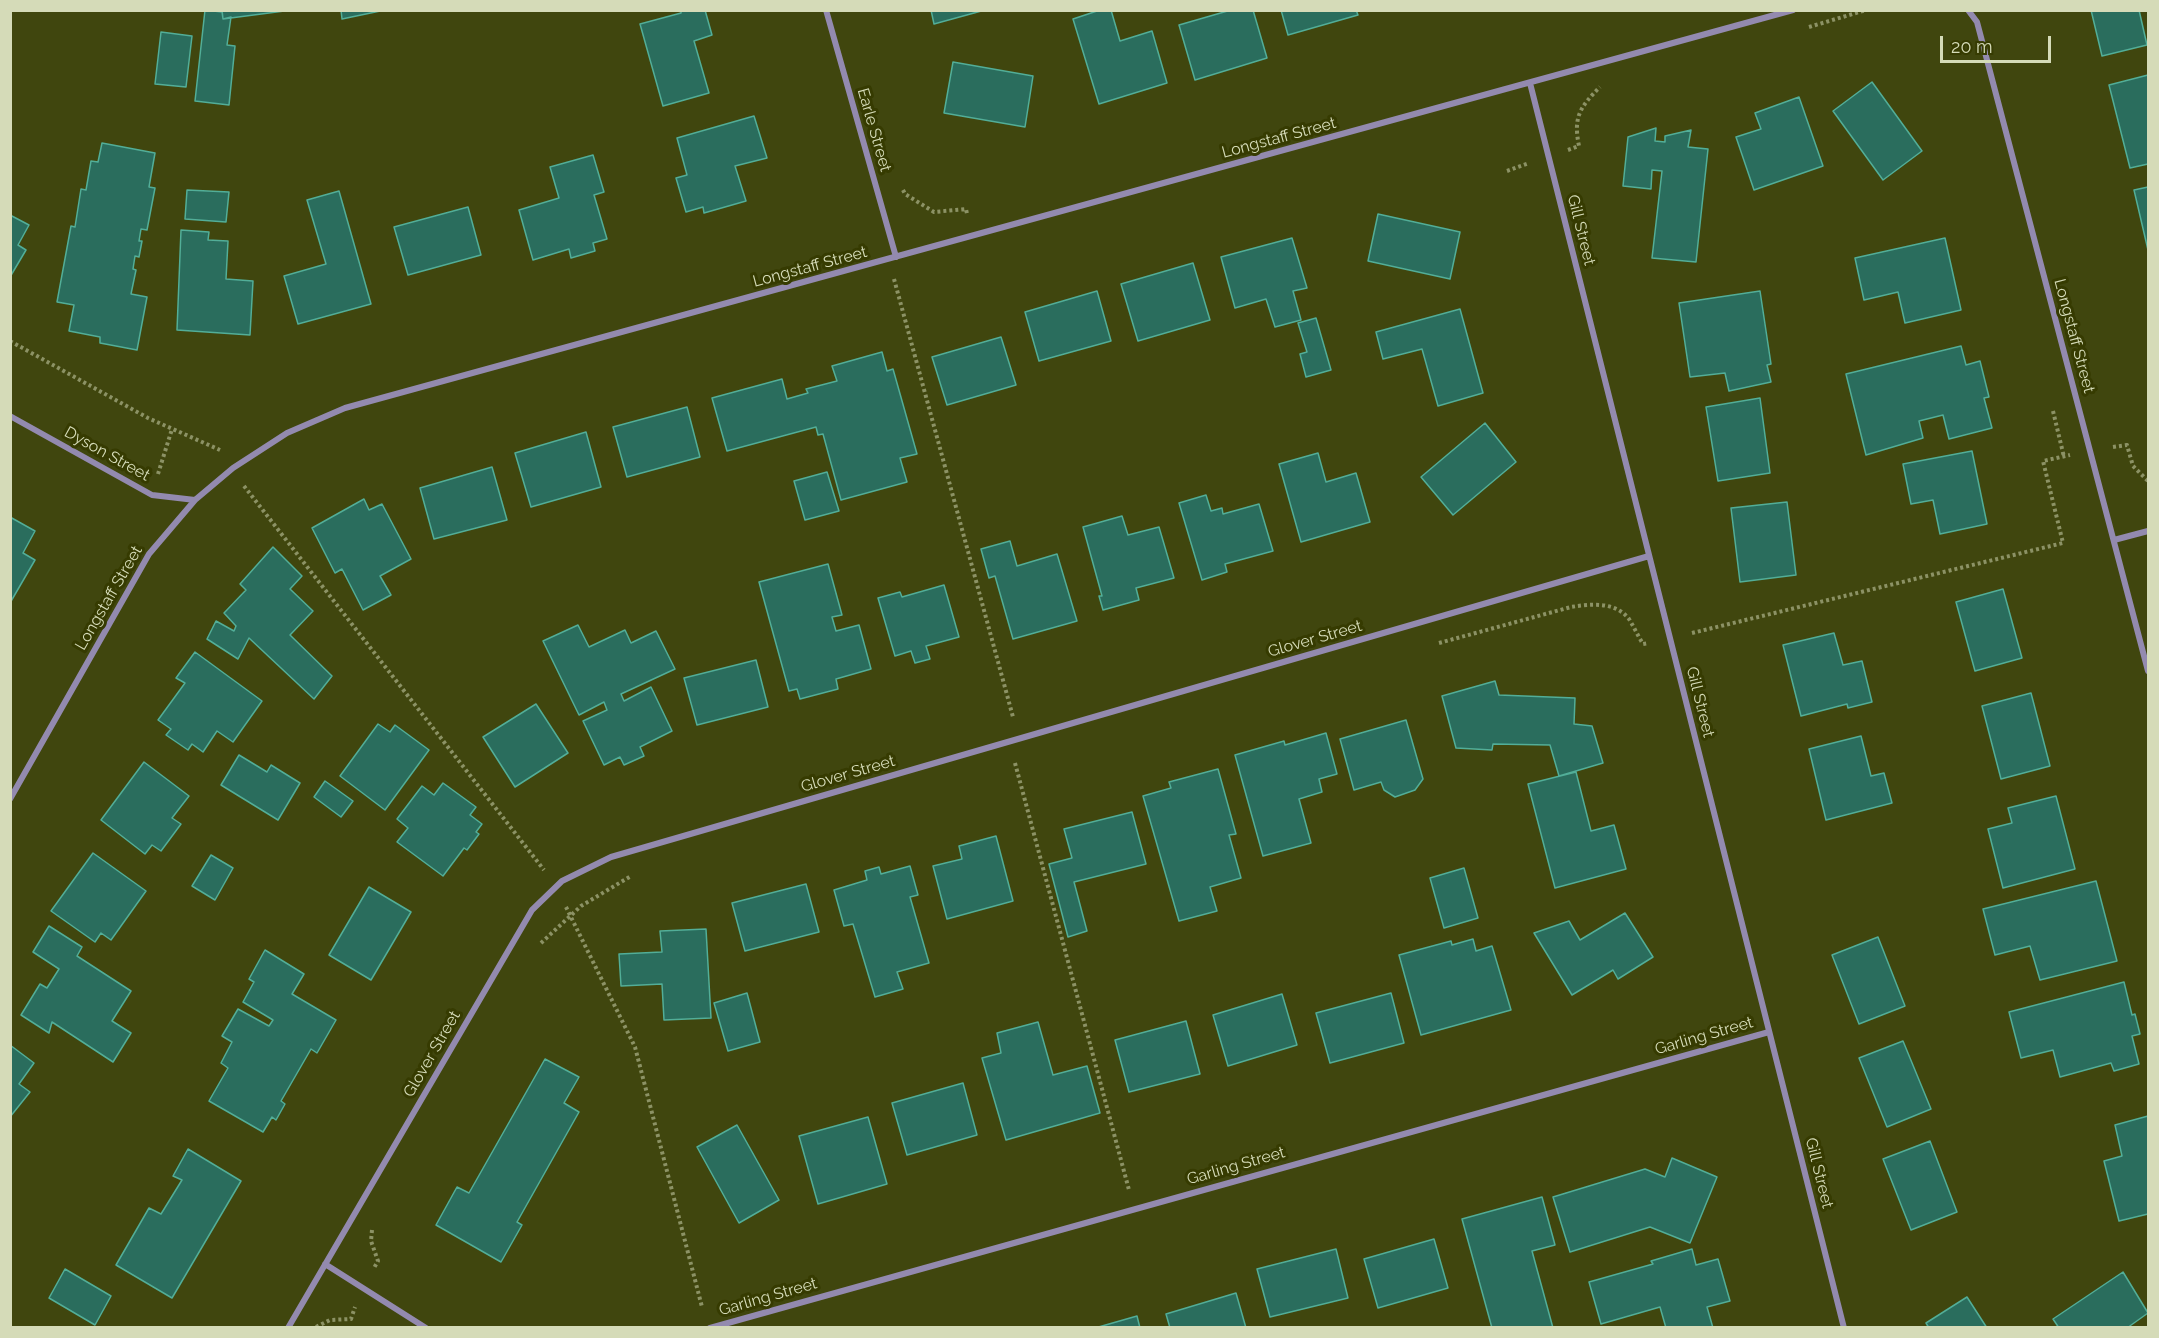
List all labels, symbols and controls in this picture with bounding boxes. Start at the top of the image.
scale bar [1943,24,2054,62]
text: 20 m [1951,36,1993,57]
street label: Earle Street [853,86,895,174]
street label: Longstaff Street [1220,114,1338,162]
street label: Gill Street [1563,193,1599,267]
street label: Longstaff Street [751,243,869,291]
street label: Longstaff Street [2050,277,2098,395]
street label: Dyson Street [61,423,153,485]
street label: Longstaff Street [71,542,147,654]
street label: Glover Street [1266,616,1364,662]
street label: Gill Street [1682,665,1718,739]
street label: Glover Street [799,751,897,797]
street label: Glover Street [400,1007,464,1101]
street label: Garling Street [1653,1013,1755,1059]
street label: Gill Street [1801,1136,1837,1210]
street label: Garling Street [1185,1143,1287,1189]
street label: Garling Street [717,1274,819,1320]

